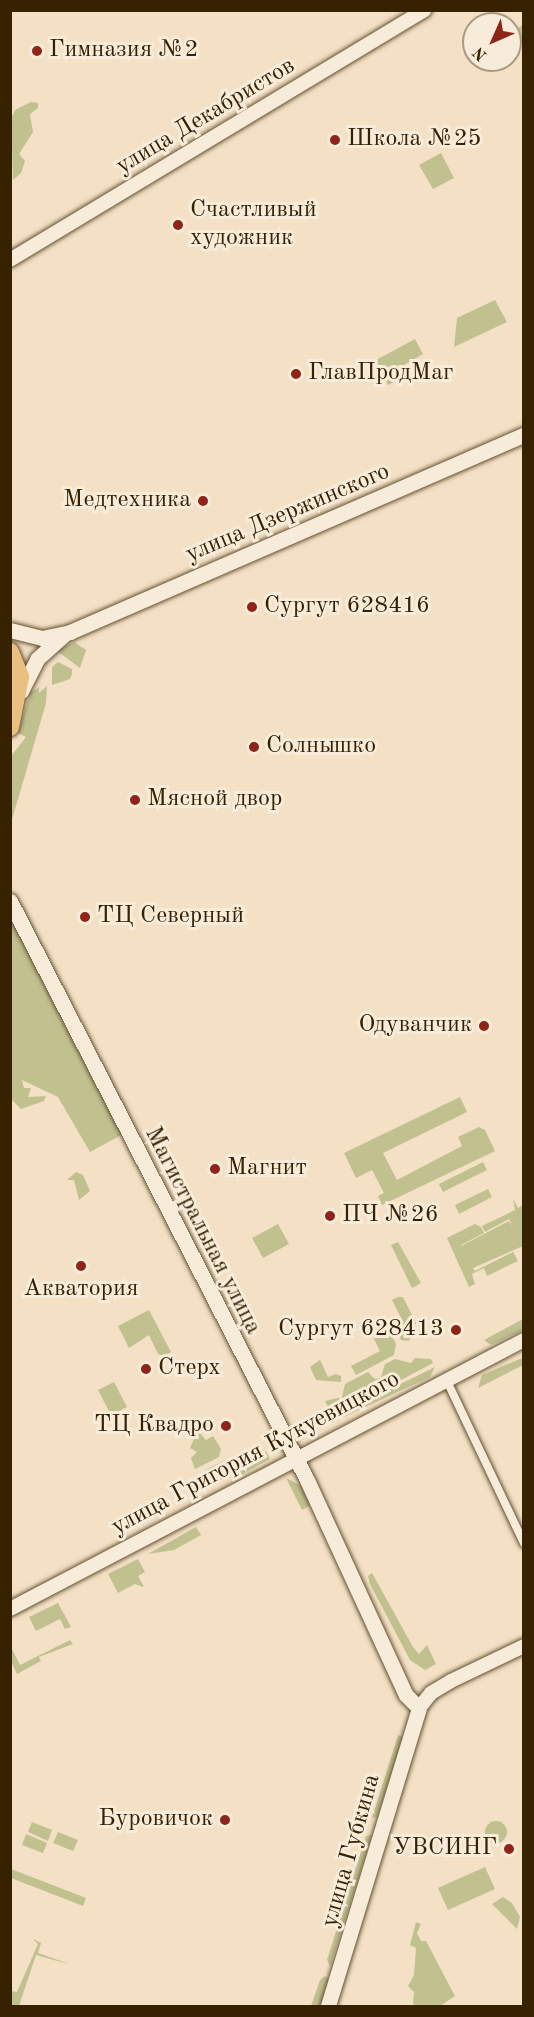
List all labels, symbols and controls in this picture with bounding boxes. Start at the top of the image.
north arrow [462,12,522,72]
place label: Гимназия №2 [49,37,198,65]
text: N [471,43,491,63]
marker: Гимназия №2 [30,44,44,58]
street label: улица Декабристов [111,52,301,182]
place label: Школа №25 [347,126,482,154]
marker: Школа №25 [328,133,342,147]
place label: Счастливый художник [190,197,317,253]
marker: Счастливый художник [171,218,185,232]
place label: ГлавПродМаг [308,360,454,388]
marker: ГлавПродМаг [289,367,303,381]
street label: улица Дзержинского [182,458,394,570]
place label: Медтехника [63,487,191,515]
marker: Медтехника [196,494,210,508]
place label: Сургут 628416 [264,593,430,621]
marker: Сургут 628416 [245,600,259,614]
place label: Солнышко [266,733,376,761]
marker: Солнышко [247,740,261,754]
place label: Мясной двор [147,786,282,814]
marker: Мясной двор [128,793,142,807]
place label: ТЦ Северный [97,903,244,931]
marker: ТЦ Северный [78,910,92,924]
place label: Одуванчик [359,1012,472,1040]
marker: Одуванчик [477,1019,491,1033]
street label: Магистральная улица [137,1122,267,1340]
place label: Магнит [227,1155,307,1183]
marker: Магнит [208,1162,222,1176]
place label: ПЧ №26 [342,1202,439,1230]
marker: ПЧ №26 [323,1209,337,1223]
marker: Акватория [74,1259,88,1273]
place label: Акватория [24,1276,138,1304]
place label: Сургут 628413 [278,1316,444,1344]
marker: Сургут 628413 [449,1323,463,1337]
place label: Стерх [158,1355,221,1383]
marker: Стерх [139,1362,153,1376]
street label: улица Григория Кукуевицкого [107,1366,405,1542]
place label: ТЦ Квадро [94,1412,214,1440]
marker: ТЦ Квадро [219,1419,233,1433]
street label: улица Губкина [316,1771,388,1931]
place label: Буровичок [99,1806,213,1834]
marker: Буровичок [218,1813,232,1827]
place label: УВСИНГ [393,1835,497,1863]
marker: УВСИНГ [502,1842,516,1856]

